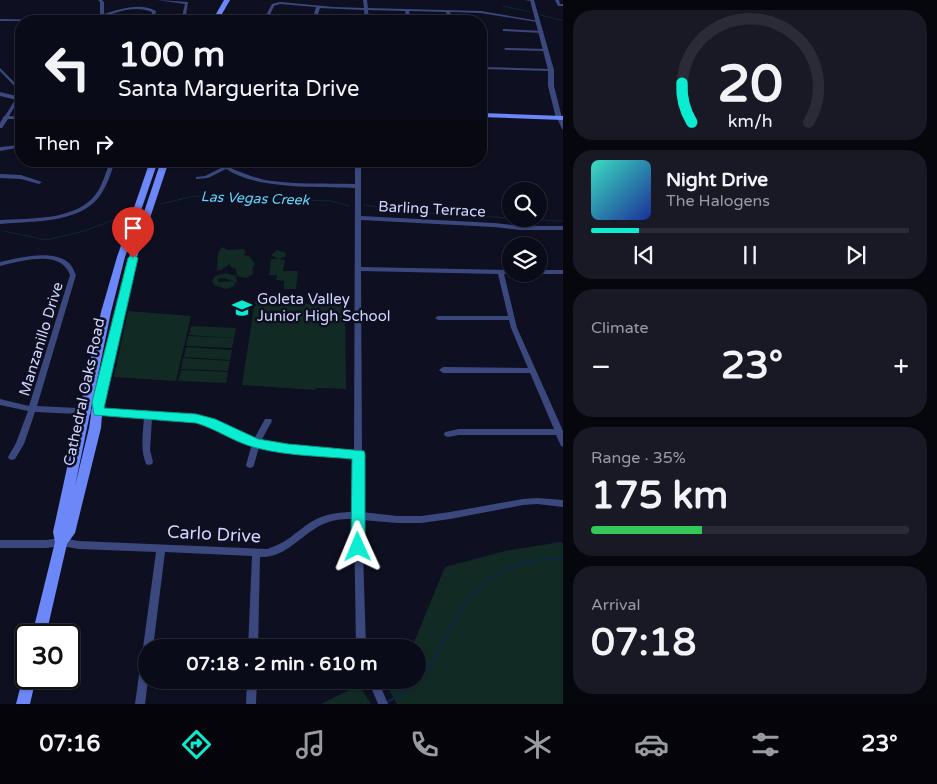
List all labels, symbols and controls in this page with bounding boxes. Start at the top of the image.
text: 100 m [118,34,225,76]
icon: left [35,35,100,100]
text: 20 [717,53,783,116]
text: Santa Marguerita Drive [118,76,360,102]
text: km/h [728,111,772,132]
icon: right [90,130,118,158]
text: Then [35,133,80,155]
text: Night Drive [666,169,768,191]
map controls [502,182,547,282]
button: search [502,182,547,227]
water label: Las Vegas Creek [200,188,311,209]
text: The Halogens [666,191,770,211]
street label: Barling Terrace [378,197,486,221]
pin [112,207,154,258]
icon: arrive [119,214,147,242]
button: layers [502,237,547,282]
icon: previous [630,241,658,269]
icon: pause [736,241,764,269]
icon: next [842,241,870,269]
street label: Manzanillo Drive [15,280,67,398]
place label: Goleta Valley Junior High School [257,290,391,325]
school or university icon: Goleta Valley Junior High School [231,297,253,319]
street label: Cathedral Oaks Road [60,316,108,468]
text: Climate [591,318,649,338]
text: 23° [721,343,783,389]
text: − [591,350,611,384]
text: + [893,350,909,384]
text: Range · 35% [591,448,686,468]
text: 175 km [591,473,728,519]
position arrow [331,520,383,572]
street label: Carlo Drive [167,521,261,547]
text: Arrival [591,595,640,615]
text: 07:18 [591,620,696,666]
speed limit sign: 30 [15,624,80,689]
text: 07:18 · 2 min · 610 m [186,653,378,675]
icon: directions [179,727,214,762]
icon: music [293,727,328,762]
icon: phone [407,727,442,762]
icon: climate [520,727,555,762]
icon: car [634,727,669,762]
icon: filters [748,727,783,762]
text: 07:16 [39,731,100,757]
text: 23° [862,731,898,757]

